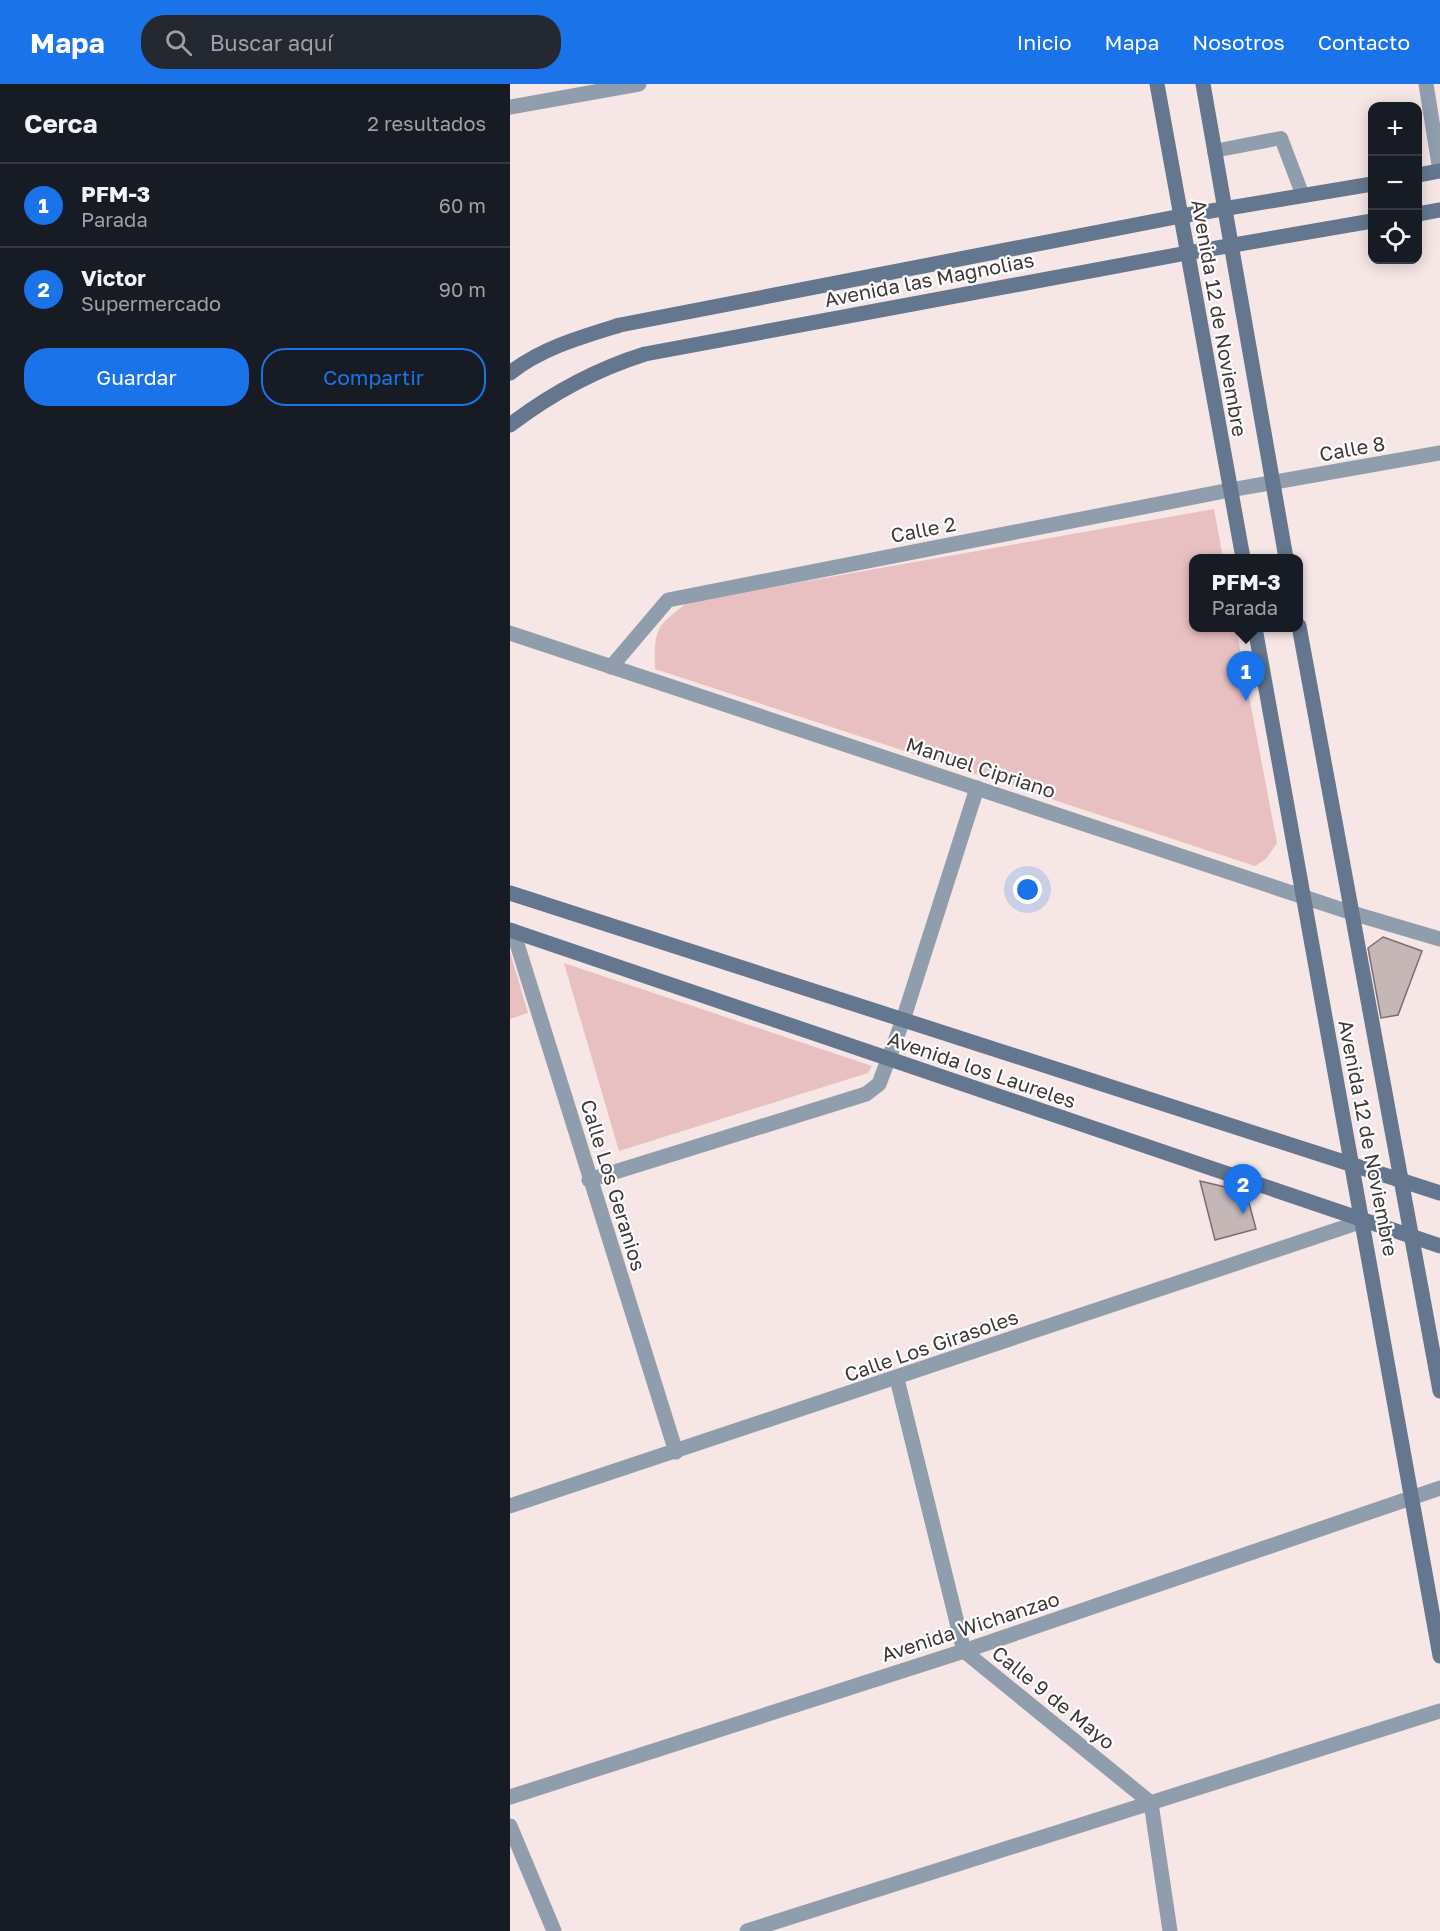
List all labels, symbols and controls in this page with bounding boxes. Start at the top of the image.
search box [141,15,561,69]
text: Mapa [30,26,105,59]
icon: search [162,26,195,59]
text: Buscar aquí [210,29,333,56]
text: Inicio [1017,29,1072,55]
text: Mapa [1105,29,1159,55]
text: Nosotros [1192,29,1285,55]
text: Contacto [1318,29,1410,55]
map controls [1368,102,1422,264]
button: + [1368,102,1422,156]
text: Cerca [24,108,98,139]
text: 2 resultados [367,111,486,135]
button: − [1368,156,1422,210]
text: PFM-3 [81,180,150,207]
text: 1 [38,193,49,217]
text: 60 m [439,193,486,217]
street label: Avenida 12 de Noviembre [1187,198,1253,438]
text: Parada [81,207,148,231]
button: locate [1368,210,1422,264]
street label: Avenida las Magnolias [822,247,1036,311]
text: Victor [81,264,146,291]
text: 2 [37,277,50,301]
text: 90 m [439,277,486,301]
text: Supermercado [81,291,221,315]
button: Guardar [24,348,249,406]
button: Compartir [261,348,486,406]
street label: Calle 8 [1317,430,1387,466]
street label: Calle 2 [888,511,958,547]
popup [1189,554,1303,632]
text: PFM-3 [1211,568,1281,595]
text: Parada [1211,595,1278,619]
pin: 1 [1226,652,1266,701]
street label: Manuel Cipriano [903,731,1059,803]
your location [1013,875,1042,904]
street label: Avenida 12 de Noviembre [1334,1018,1404,1258]
street label: Avenida los Laureles [885,1026,1079,1112]
street label: Calle Los Geranios [577,1096,651,1274]
pin: 2 [1224,1164,1262,1214]
street label: Calle Los Girasoles [841,1304,1021,1386]
street label: Avenida Wichanzao [878,1586,1062,1666]
street label: Calle 9 de Mayo [988,1640,1120,1754]

